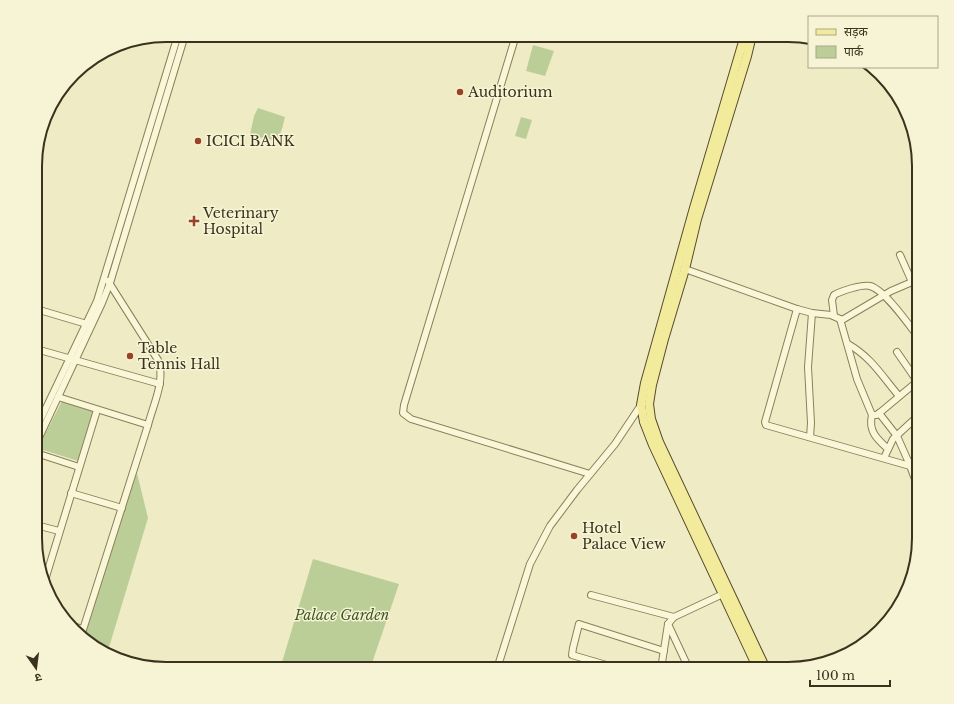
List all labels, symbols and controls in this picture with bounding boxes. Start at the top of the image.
legend [808,16,938,68]
text: सड़क [844,24,869,39]
text: पार्क [844,44,864,59]
place label: Auditorium [467,83,553,101]
marker: Auditorium [455,87,465,97]
place label: ICICI BANK [206,132,296,150]
marker: ICICI BANK [193,136,203,146]
place label: Veterinary Hospital [202,204,279,238]
marker: Veterinary Hospital [188,215,200,227]
place label: Table Tennis Hall [138,339,220,373]
marker: Table Tennis Hall [125,351,135,361]
place label: Hotel Palace View [582,519,666,553]
marker: Hotel Palace View [569,531,579,541]
park label: Palace Garden [294,606,390,624]
north arrow [16,648,56,688]
scale bar [810,662,890,688]
text: 100 m [816,668,855,683]
text: उ [33,670,43,685]

